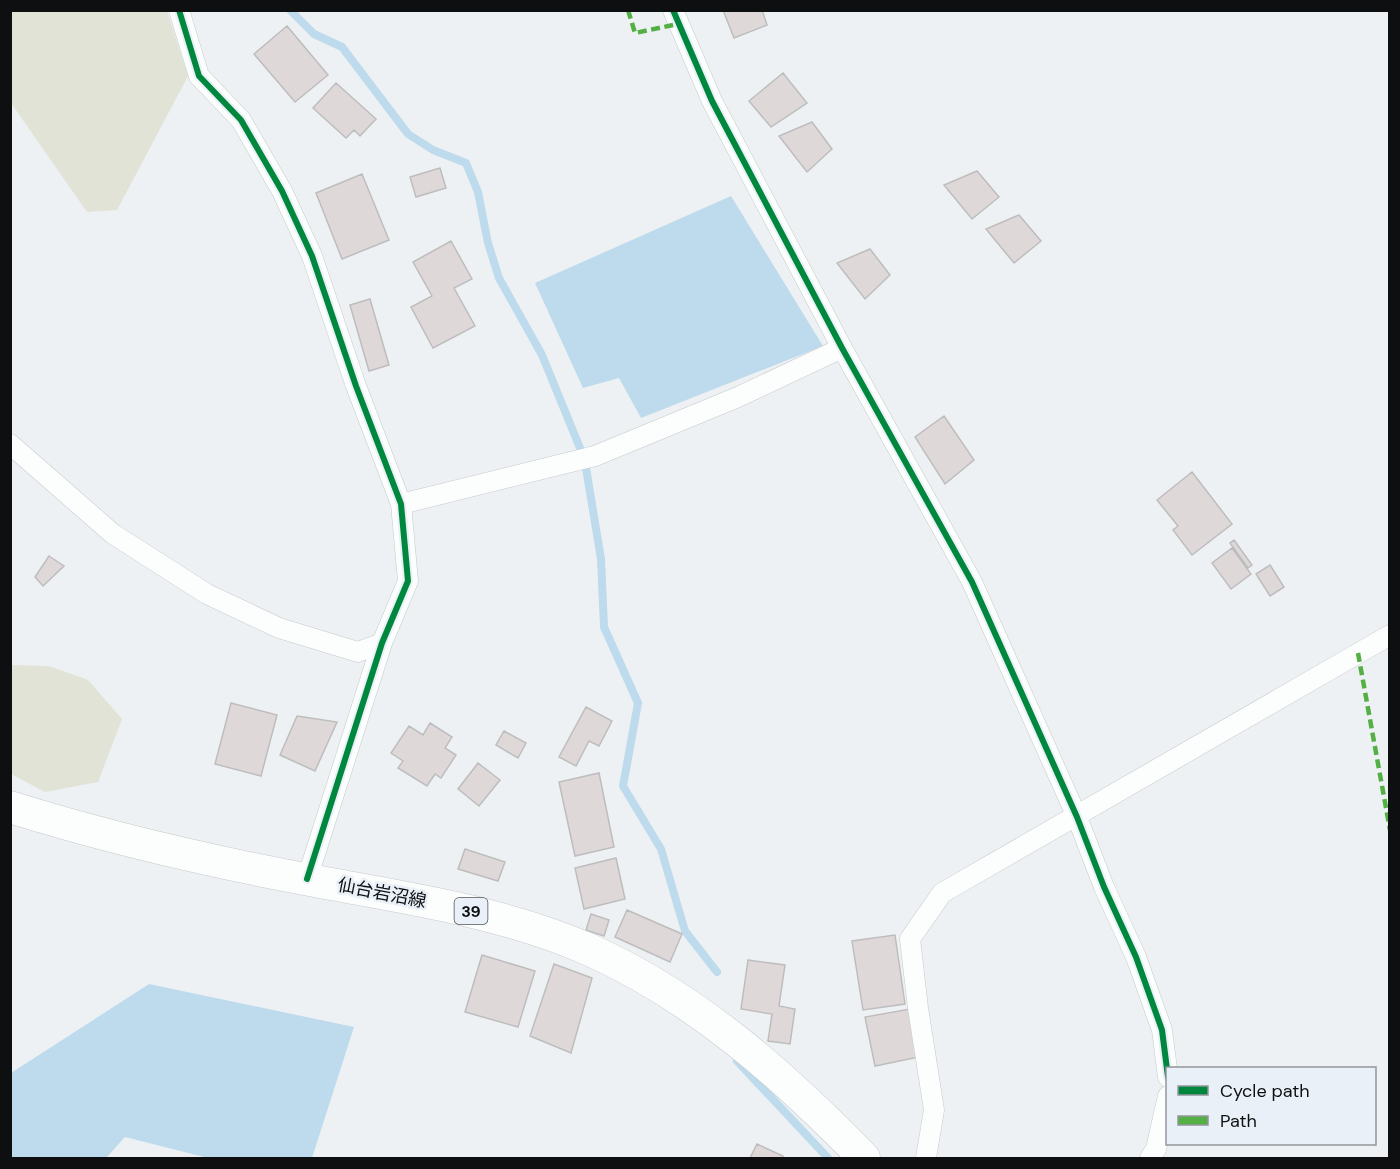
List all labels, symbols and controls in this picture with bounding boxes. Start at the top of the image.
street label: 仙台岩沼線 [336,873,428,913]
road number: 39 [454,898,488,924]
legend [1166,1067,1376,1145]
text: Cycle path [1220,1079,1310,1103]
text: Path [1220,1109,1257,1133]

